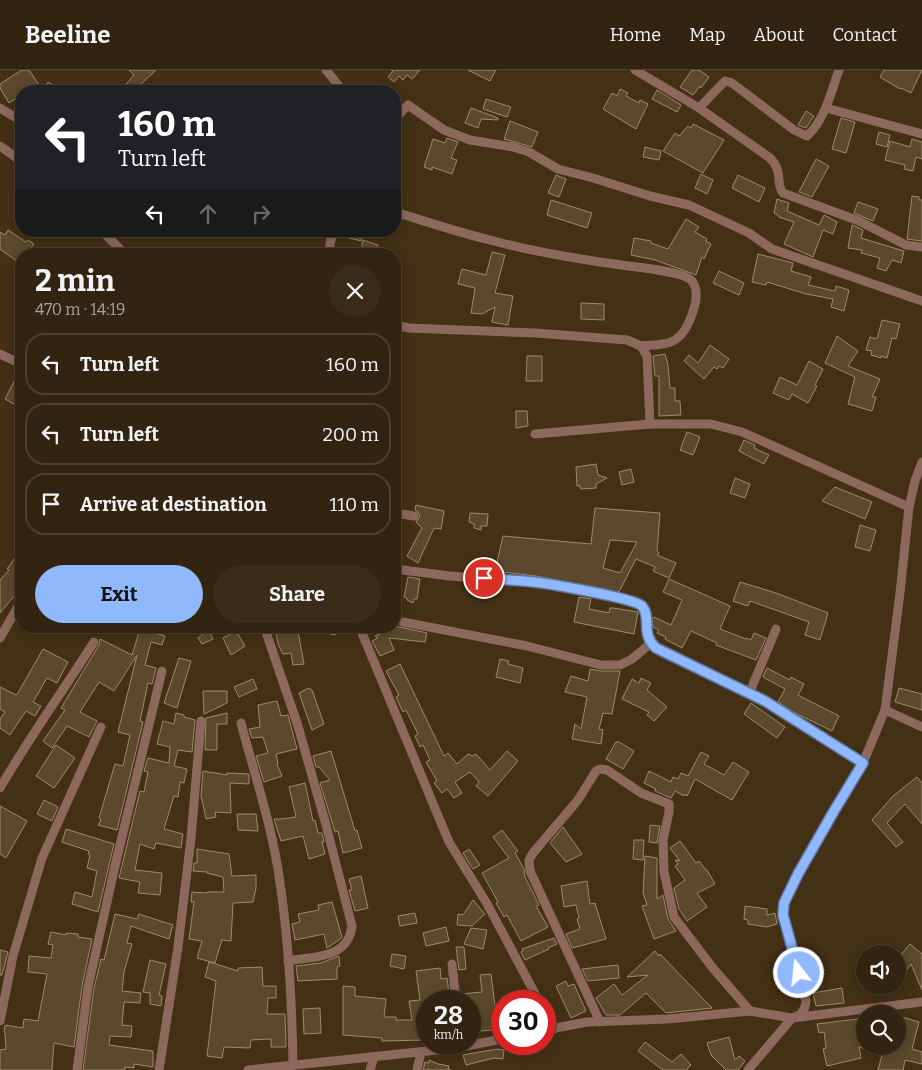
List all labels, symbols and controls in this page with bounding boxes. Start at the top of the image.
text: Beeline [25,21,110,49]
text: Home [610,24,661,46]
text: Map [689,24,725,46]
text: About [753,24,804,46]
text: Contact [832,24,897,46]
text: 160 m [118,103,216,145]
icon: left [35,105,100,170]
text: Turn left [118,145,206,172]
icon: left [141,200,169,228]
icon: ahead [194,200,222,228]
icon: right [247,200,275,228]
text: 2 min [35,263,115,299]
button: close [329,265,381,317]
text: 470 m · 14:19 [35,300,125,319]
icon: left [37,350,65,378]
text: Turn left [80,353,159,376]
text: 160 m [326,353,379,376]
icon: left [37,420,65,448]
text: Turn left [80,423,159,446]
text: 200 m [322,423,379,446]
icon: arrive [37,490,65,518]
text: Arrive at destination [80,493,267,516]
text: 110 m [329,493,379,516]
pin [463,557,505,599]
icon: arrive [470,564,498,592]
button: Exit [35,565,203,623]
button: Share [213,565,381,623]
map controls [856,945,906,1055]
button: sound [856,945,906,995]
position arrow [772,946,824,998]
speed limit sign: 30 [491,990,556,1055]
text: 28 [434,1001,463,1031]
button: search [856,1005,906,1055]
text: km/h [434,1028,463,1042]

